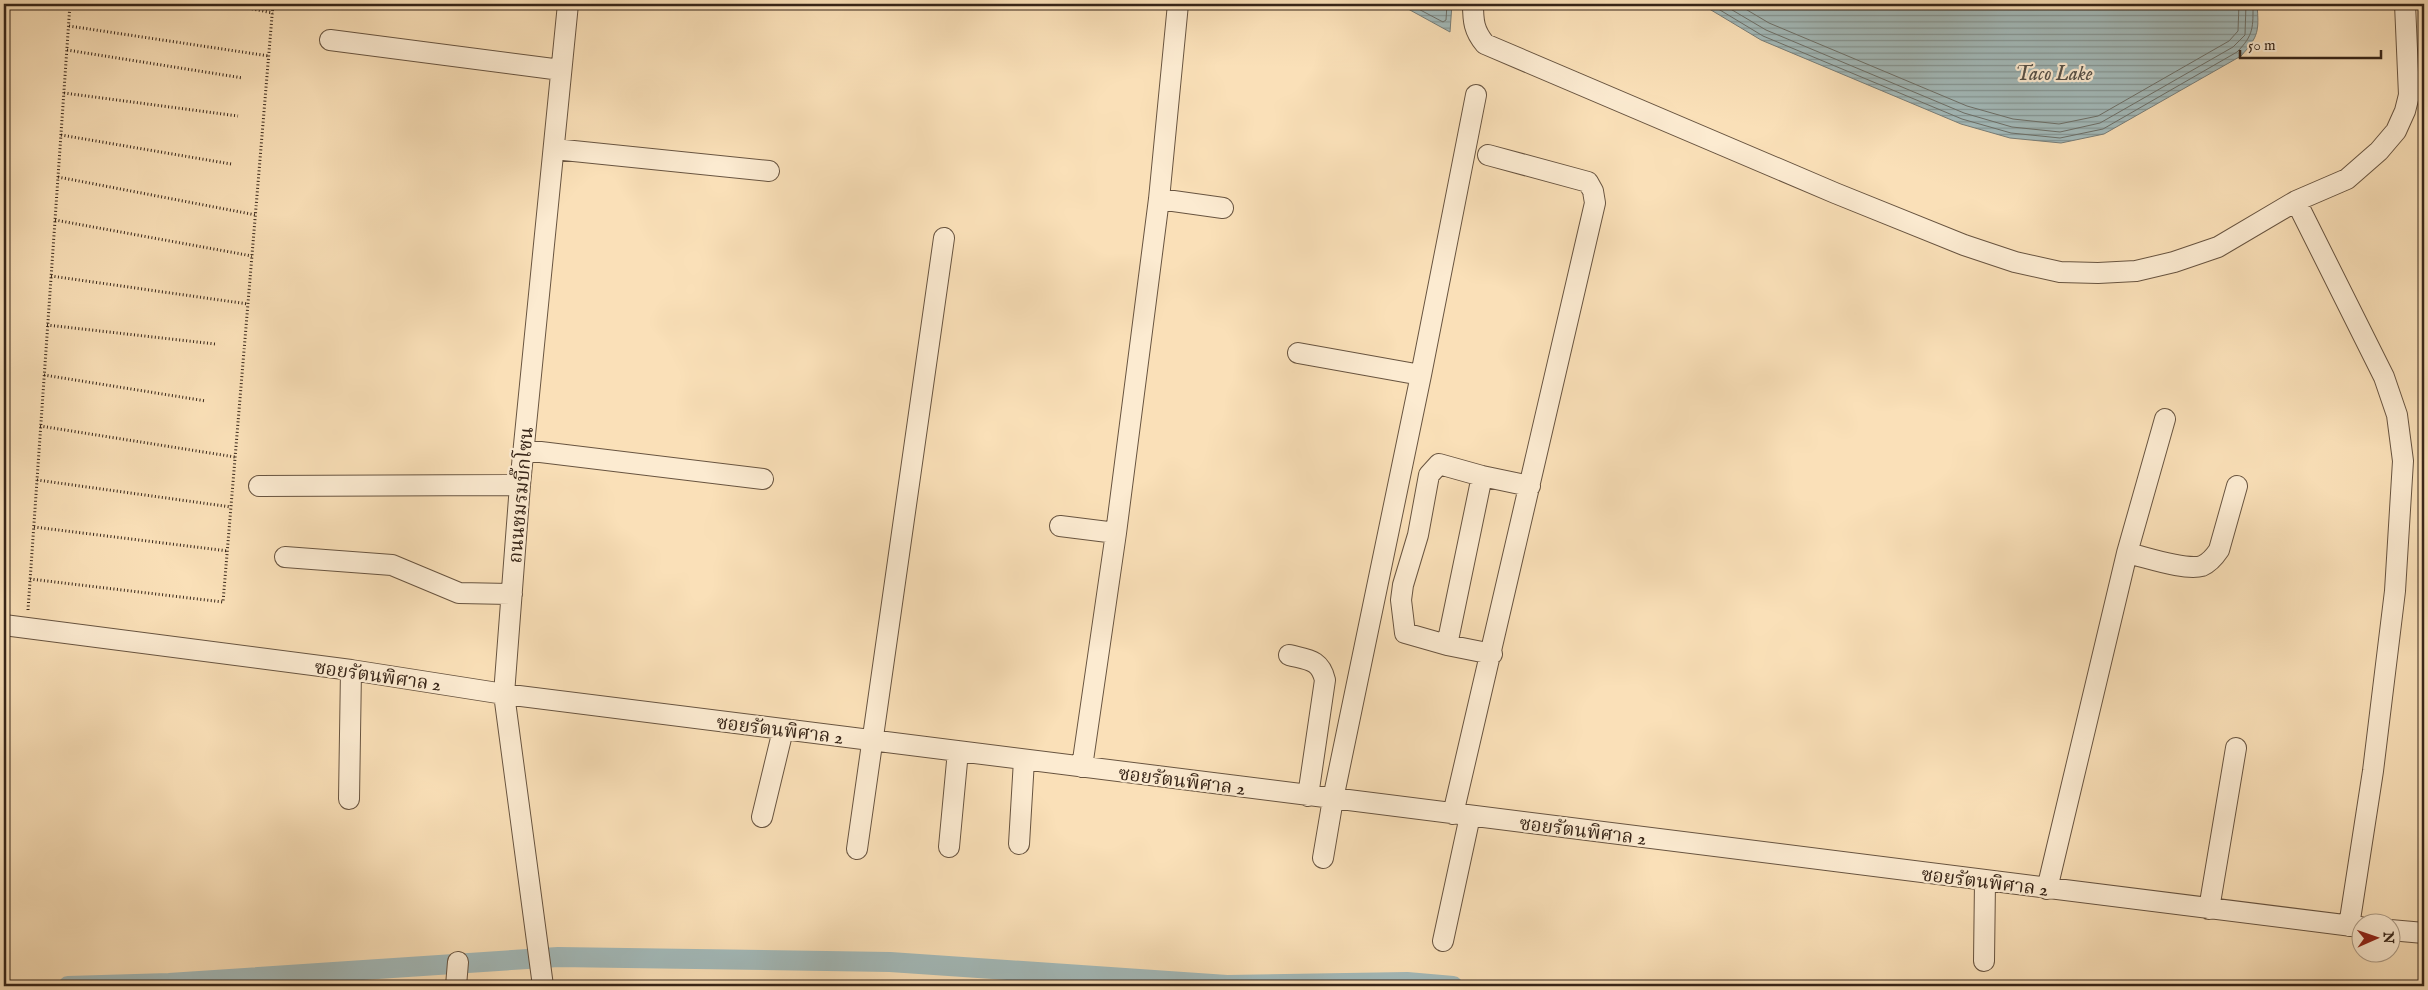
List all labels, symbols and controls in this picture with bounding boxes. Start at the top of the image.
scale bar [2240,28,2382,60]
text: 50 m [2248,36,2276,55]
water label: Taco Lake [2016,62,2093,87]
street label: ถนนชมรมบิ๊กโซน [500,426,540,564]
street label: ซอยรัตนพิศาล 2 [313,656,443,698]
street label: ซอยรัตนพิศาล 2 [715,711,845,751]
street label: ซอยรัตนพิศาล 2 [1117,762,1247,802]
street label: ซอยรัตนพิศาล 2 [1518,812,1648,852]
street label: ซอยรัตนพิศาล 2 [1920,863,2050,903]
north arrow [2350,912,2400,962]
text: N [2379,930,2397,944]

